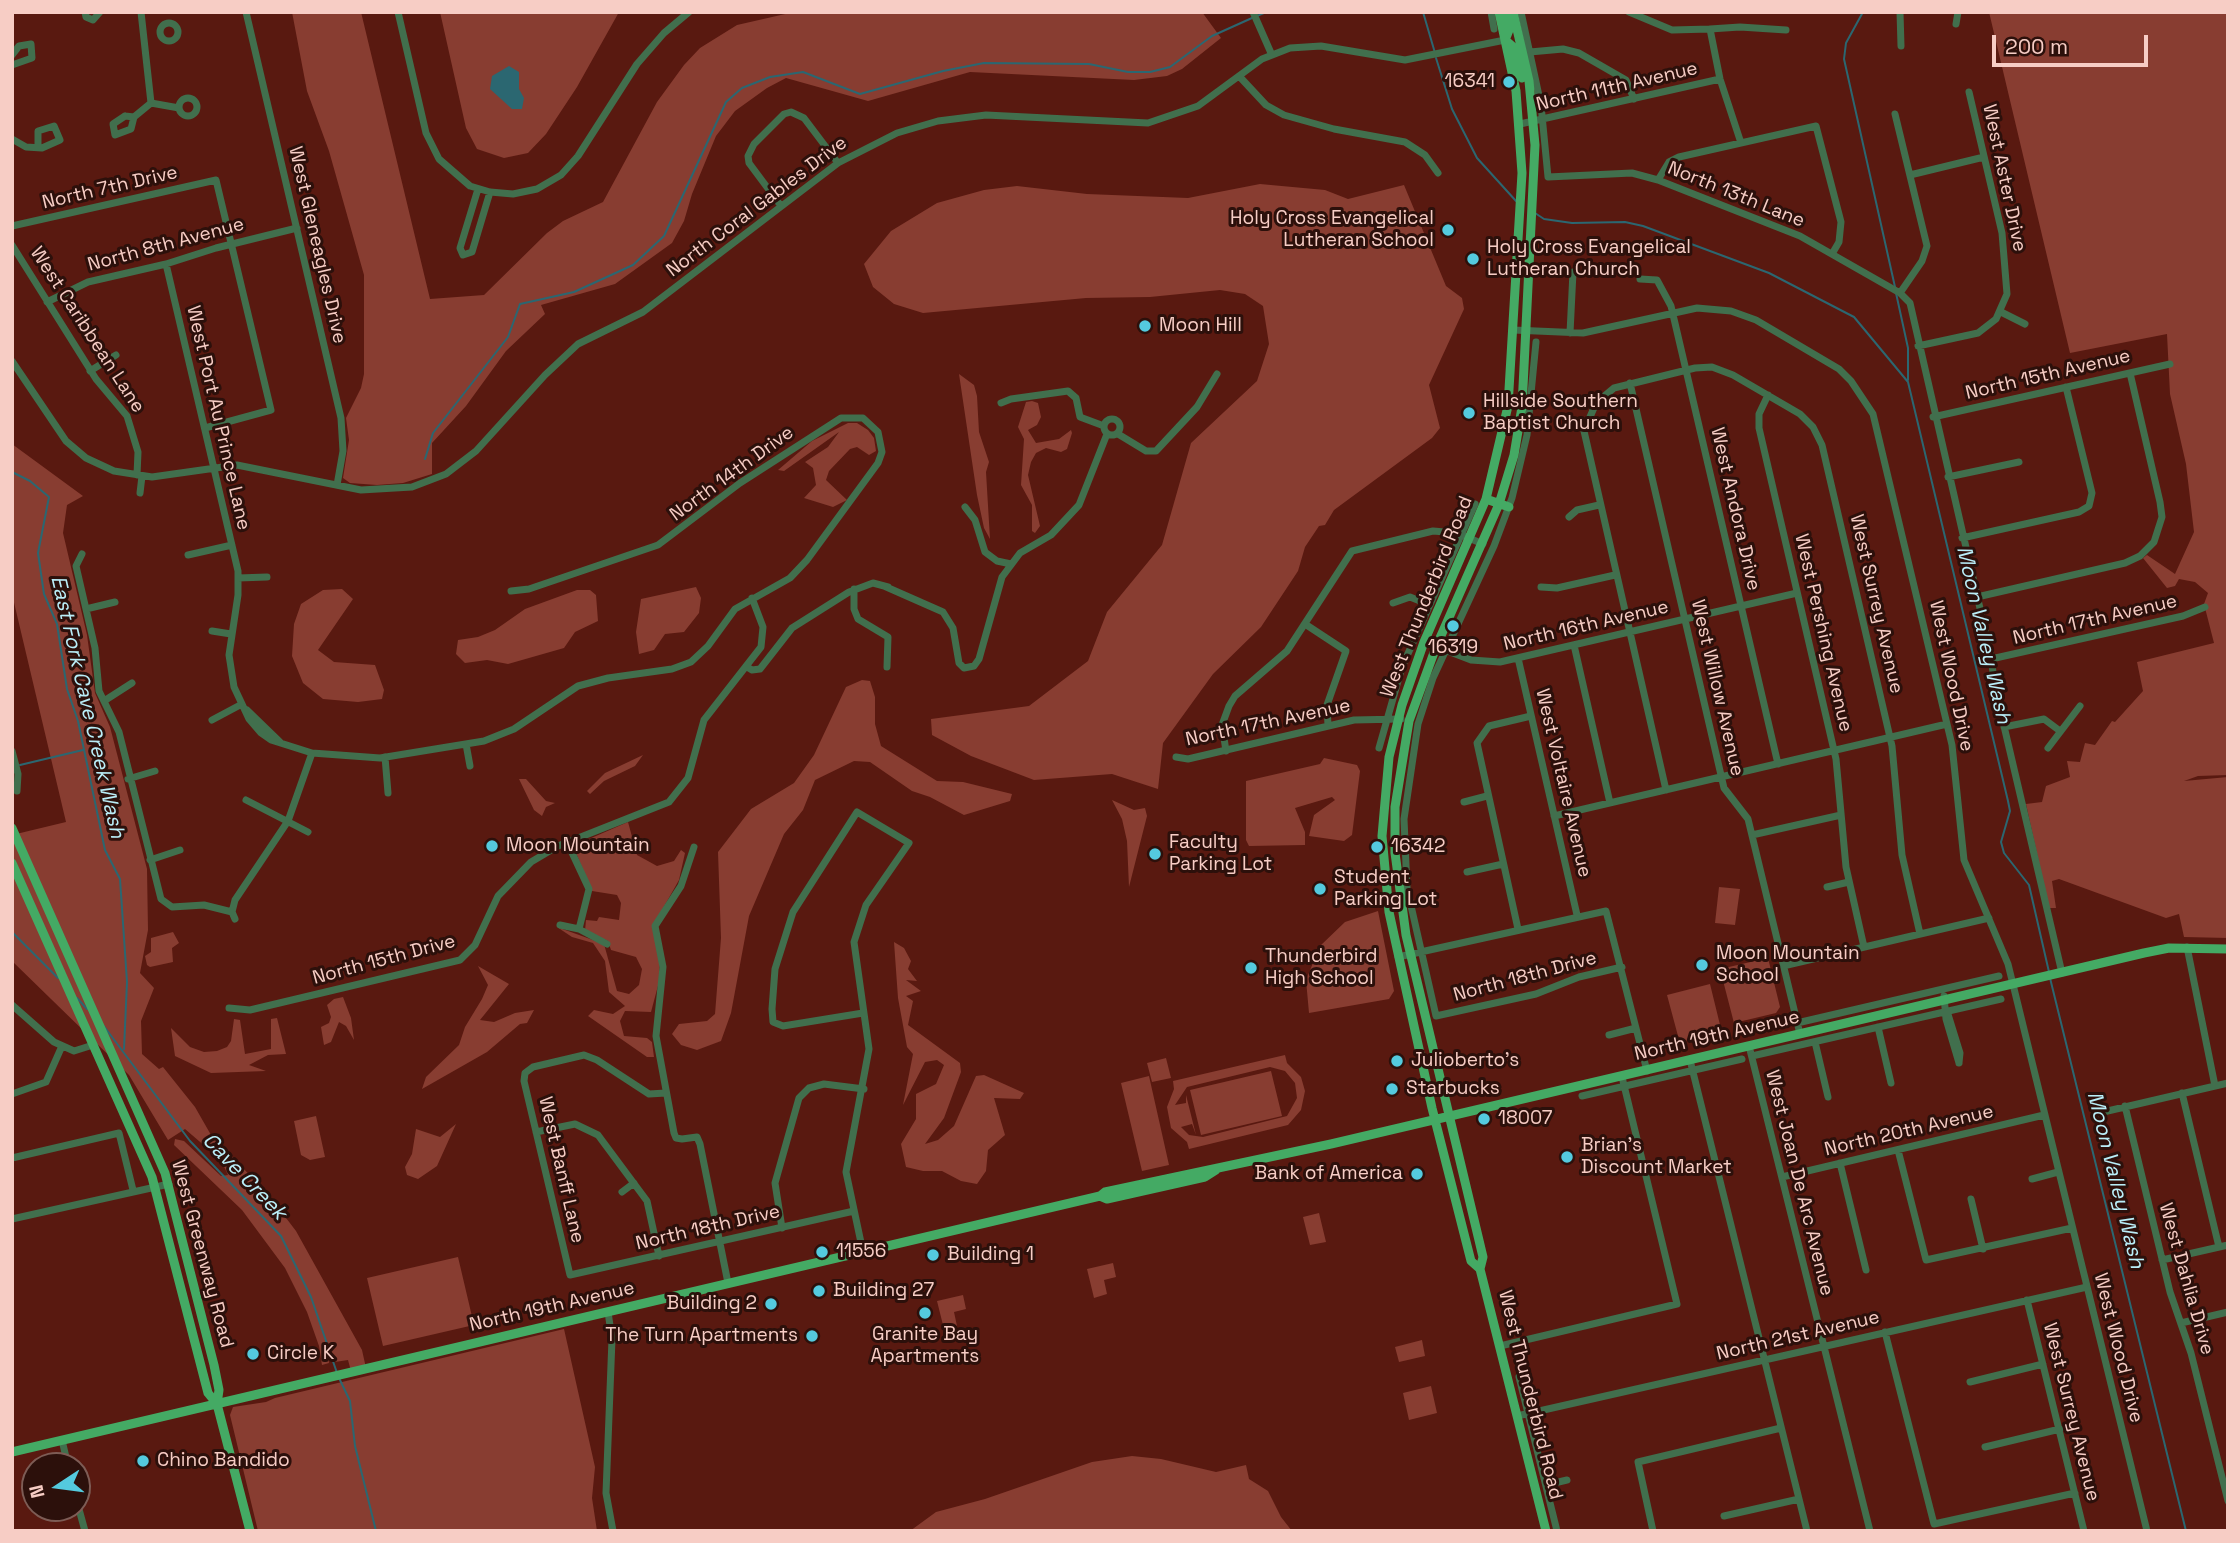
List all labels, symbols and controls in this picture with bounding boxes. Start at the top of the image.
scale bar [1995,21,2151,65]
text: 200 m [2005,33,2068,60]
street label: North 11th Avenue [1534,57,1700,117]
place label: 16341 [1445,71,1495,93]
marker: 16341 [1501,74,1517,90]
street label: West Aster Drive [1977,102,2031,254]
street label: North Coral Gables Drive [662,132,852,282]
street label: West Gleneagles Drive [283,144,351,346]
street label: North 13th Lane [1664,157,1808,233]
street label: North 7th Drive [40,161,180,215]
place label: Holy Cross Evangelical Lutheran School [1230,208,1434,252]
street label: North 8th Avenue [85,213,247,277]
marker: Holy Cross Evangelical Lutheran School [1440,222,1456,238]
place label: Holy Cross Evangelical Lutheran Church [1487,237,1691,281]
street label: West Caribbean Lane [25,243,149,417]
marker: Holy Cross Evangelical Lutheran Church [1465,251,1481,267]
street label: West Port Au Prince Lane [181,304,255,532]
place label: Moon Hill [1159,315,1242,337]
marker: Moon Hill [1137,318,1153,334]
street label: North 15th Avenue [1963,345,2133,405]
place label: Hillside Southern Baptist Church [1483,391,1638,435]
marker: Hillside Southern Baptist Church [1461,405,1477,421]
street label: North 14th Drive [666,421,798,527]
street label: West Andora Drive [1705,425,1765,593]
street label: West Thunderbird Road [1376,493,1478,701]
street label: West Surrey Avenue [1844,512,1908,696]
street label: West Pershing Avenue [1789,532,1857,734]
water label: Moon Valley Wash [1950,544,2016,726]
water label: East Fork Cave Creek Wash [44,573,130,841]
street label: North 17th Avenue [2011,590,2179,650]
street label: North 16th Avenue [1501,596,1671,656]
street label: West Willow Avenue [1686,598,1748,778]
street label: West Wood Drive [1924,599,1978,753]
marker: 16319 [1445,618,1461,634]
place label: 16319 [1428,637,1478,659]
street label: West Voltaire Avenue [1530,687,1596,879]
street label: North 17th Avenue [1184,694,1352,752]
place label: Faculty Parking Lot [1169,832,1272,876]
place label: Moon Mountain [506,835,650,857]
place label: 16342 [1391,836,1445,858]
marker: Moon Mountain [484,838,500,854]
marker: 16342 [1369,839,1385,855]
marker: Faculty Parking Lot [1147,846,1163,862]
place label: Student Parking Lot [1334,867,1437,911]
marker: Student Parking Lot [1312,881,1328,897]
street label: North 15th Drive [310,930,458,990]
place label: Moon Mountain School [1716,943,1860,987]
place label: Thunderbird High School [1265,946,1378,990]
street label: North 18th Drive [1451,947,1599,1007]
marker: Moon Mountain School [1694,957,1710,973]
marker: Thunderbird High School [1243,960,1259,976]
street label: North 19th Avenue [1632,1006,1802,1066]
place label: Julioberto's [1411,1050,1519,1072]
marker: Julioberto's [1389,1053,1405,1069]
street label: West Joan De Arc Avenue [1760,1068,1838,1298]
place label: Starbucks [1406,1078,1500,1100]
marker: Starbucks [1384,1081,1400,1097]
water label: Moon Valley Wash [2081,1089,2149,1271]
street label: West Banff Lane [533,1095,589,1245]
street label: North 20th Avenue [1822,1100,1996,1162]
place label: 18007 [1498,1108,1553,1130]
marker: 18007 [1476,1111,1492,1127]
water label: Cave Creek [196,1128,292,1226]
place label: Brian's Discount Market [1581,1135,1732,1179]
marker: Brian's Discount Market [1559,1149,1575,1165]
street label: West Greenway Road [166,1158,238,1350]
place label: Bank of America [1254,1163,1403,1185]
marker: Bank of America [1409,1166,1425,1182]
street label: North 18th Drive [634,1200,782,1256]
street label: West Dahlia Drive [2153,1200,2219,1358]
place label: 11556 [836,1241,886,1263]
marker: 11556 [814,1244,830,1260]
place label: Building 1 [947,1244,1034,1266]
marker: Building 1 [925,1247,941,1263]
street label: West Wood Drive [2088,1271,2148,1425]
street label: North 19th Avenue [467,1277,637,1337]
place label: Building 27 [833,1280,934,1302]
marker: Building 27 [811,1283,827,1299]
street label: West Thunderbird Road [1493,1288,1567,1502]
place label: Building 2 [666,1293,757,1315]
marker: Building 2 [763,1296,779,1312]
marker: Granite Bay Apartments [917,1305,933,1321]
street label: North 21st Avenue [1714,1306,1882,1366]
street label: West Surrey Avenue [2038,1320,2104,1504]
place label: Granite Bay Apartments [871,1324,979,1368]
place label: The Turn Apartments [605,1325,798,1347]
marker: The Turn Apartments [804,1328,820,1344]
place label: Circle K [267,1343,334,1365]
marker: Circle K [245,1346,261,1362]
place label: Chino Bandido [157,1450,290,1472]
north arrow [21,1452,91,1522]
marker: Chino Bandido [135,1453,151,1469]
text: N [23,1482,51,1500]

